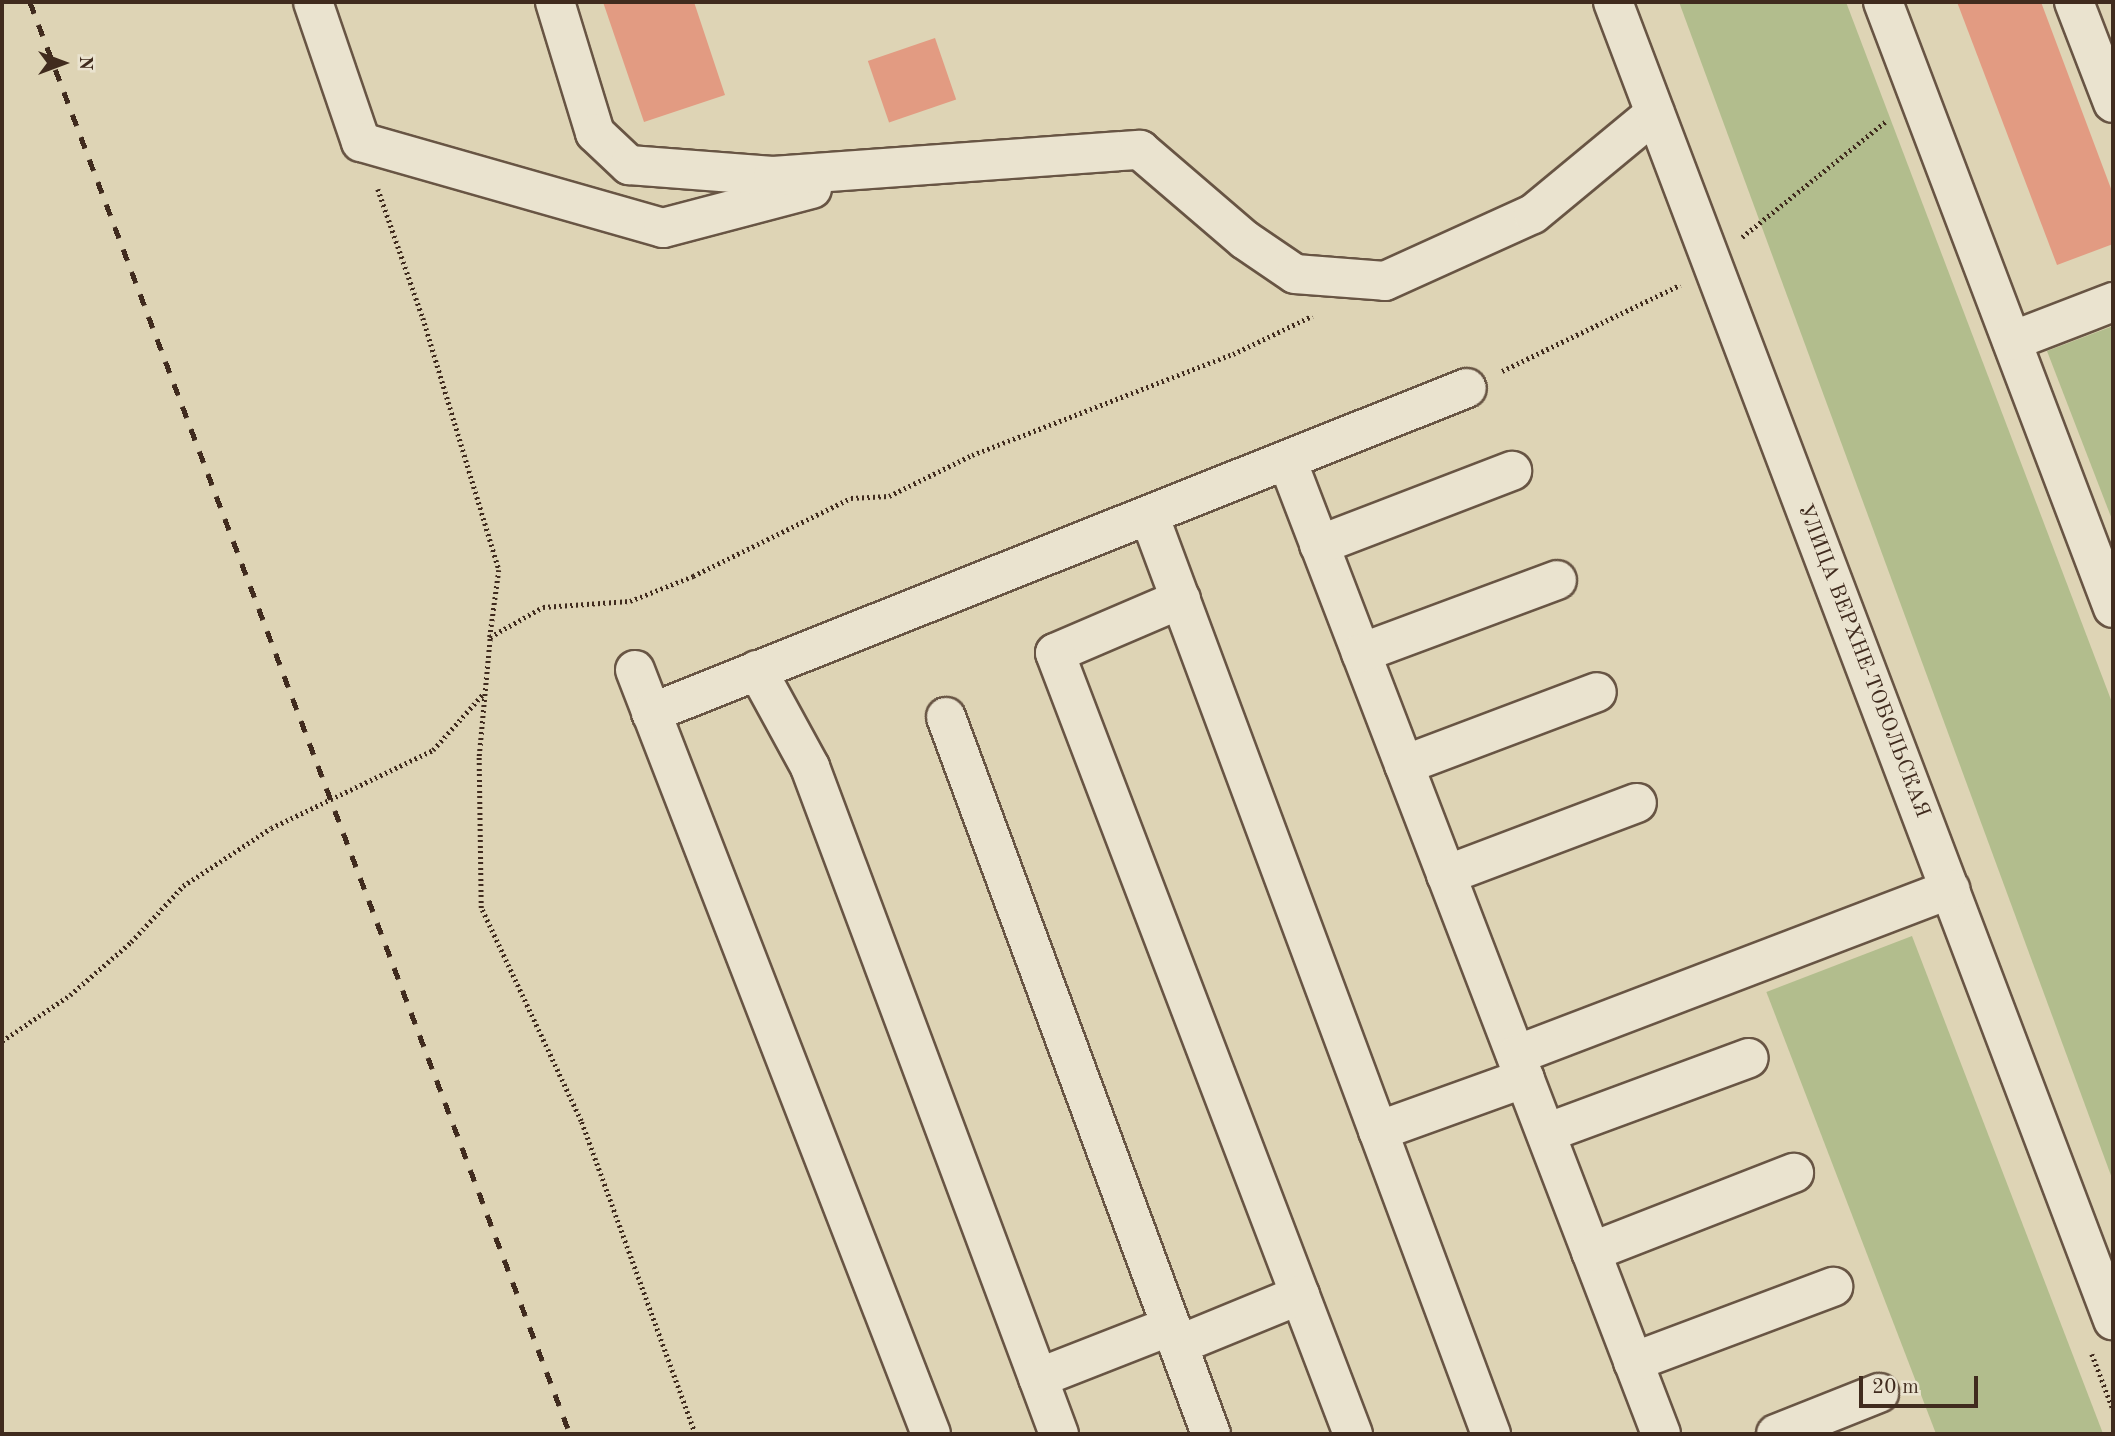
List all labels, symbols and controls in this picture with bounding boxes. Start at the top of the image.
north arrow [28,28,98,98]
text: N [75,56,94,70]
street label: УЛИЦА ВЕРХНЕ-ТОБОЛЬСКАЯ [1791,501,1935,821]
scale bar [1863,1362,1982,1406]
text: 20 m [1872,1377,1919,1398]

